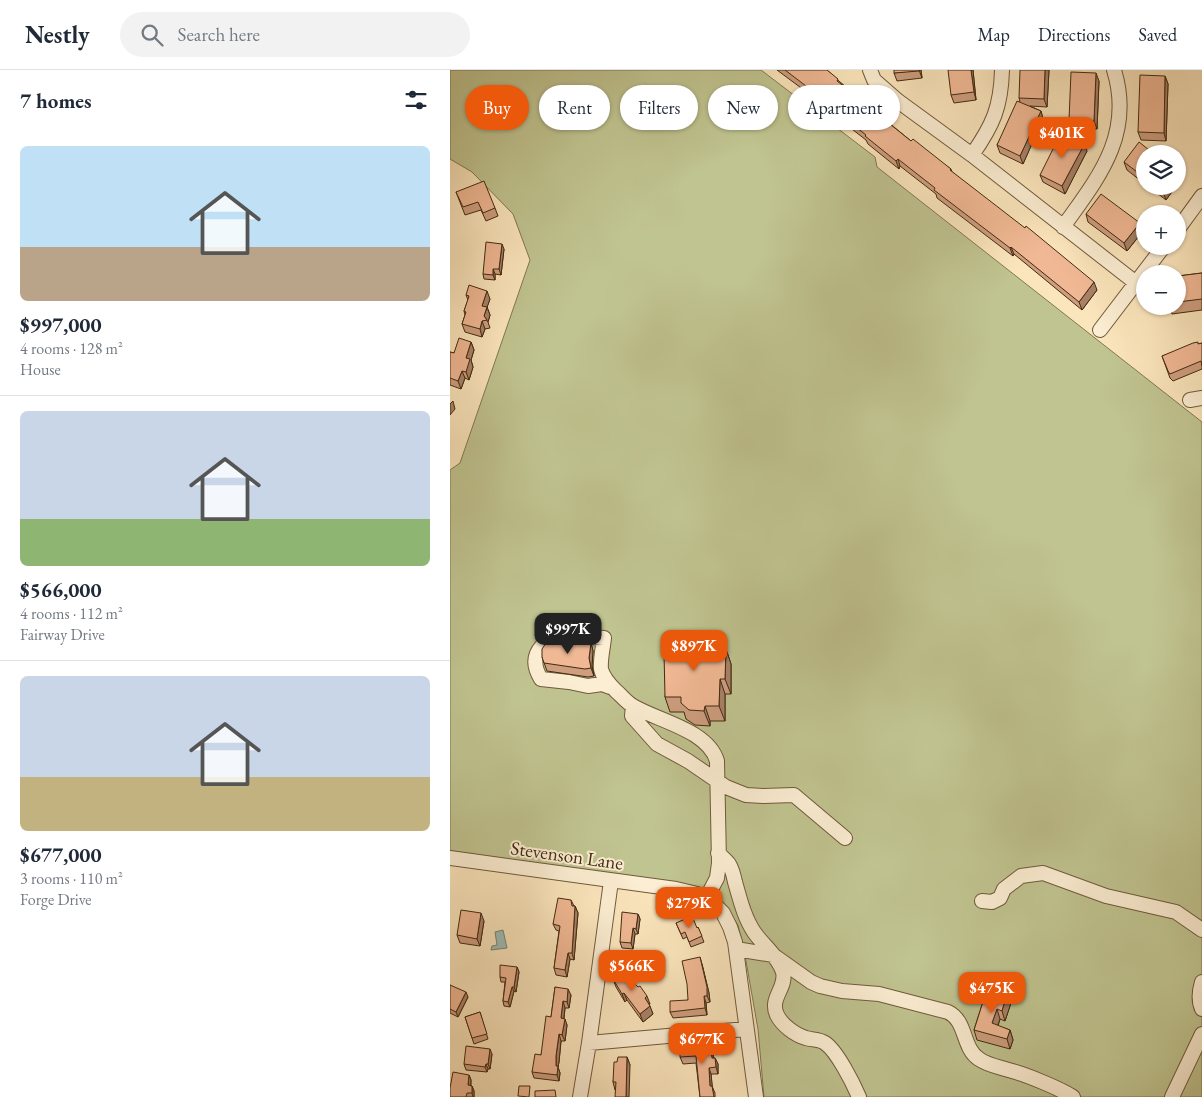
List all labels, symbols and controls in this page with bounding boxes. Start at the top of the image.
search box [120,12,470,57]
text: Nestly [25,19,90,50]
icon: search [138,21,166,49]
text: Search here [178,22,260,47]
text: Map [978,23,1010,46]
text: Directions [1038,23,1110,46]
text: Saved [1138,23,1177,46]
chip: Buy [465,85,529,130]
chip: Rent [539,85,610,130]
chip: Filters [620,85,698,130]
chip: New [708,85,778,130]
chip: Apartment [788,85,900,130]
icon: filters [402,86,430,114]
text: 7 homes [20,87,92,114]
pin: $401K [1027,116,1097,159]
text: $401K [1040,122,1084,143]
map controls [1136,145,1186,315]
button: layers [1136,145,1186,195]
icon: home [180,178,270,268]
button: + [1136,205,1186,255]
button: − [1136,265,1186,315]
text: $997,000 [20,311,102,338]
text: 4 rooms · 128 m² [20,338,123,359]
text: House [20,359,61,380]
icon: home [180,444,270,534]
text: $566,000 [20,576,102,603]
text: 4 rooms · 112 m² [20,603,123,624]
pin: $997K [533,612,603,655]
text: $997K [546,618,590,639]
text: Fairway Drive [20,624,105,645]
pin: $897K [659,630,729,672]
text: $897K [672,635,716,656]
icon: home [180,709,270,799]
street label: Stevenson Lane [509,835,625,876]
text: $677,000 [20,841,102,868]
text: 3 rooms · 110 m² [20,868,123,889]
pin: $279K [654,886,724,929]
text: Forge Drive [20,889,92,910]
text: $279K [667,892,711,913]
pin: $566K [597,950,667,992]
text: $566K [610,955,654,976]
pin: $475K [957,972,1027,1014]
text: $475K [970,977,1014,998]
pin: $677K [667,1022,737,1065]
text: $677K [680,1028,724,1049]

